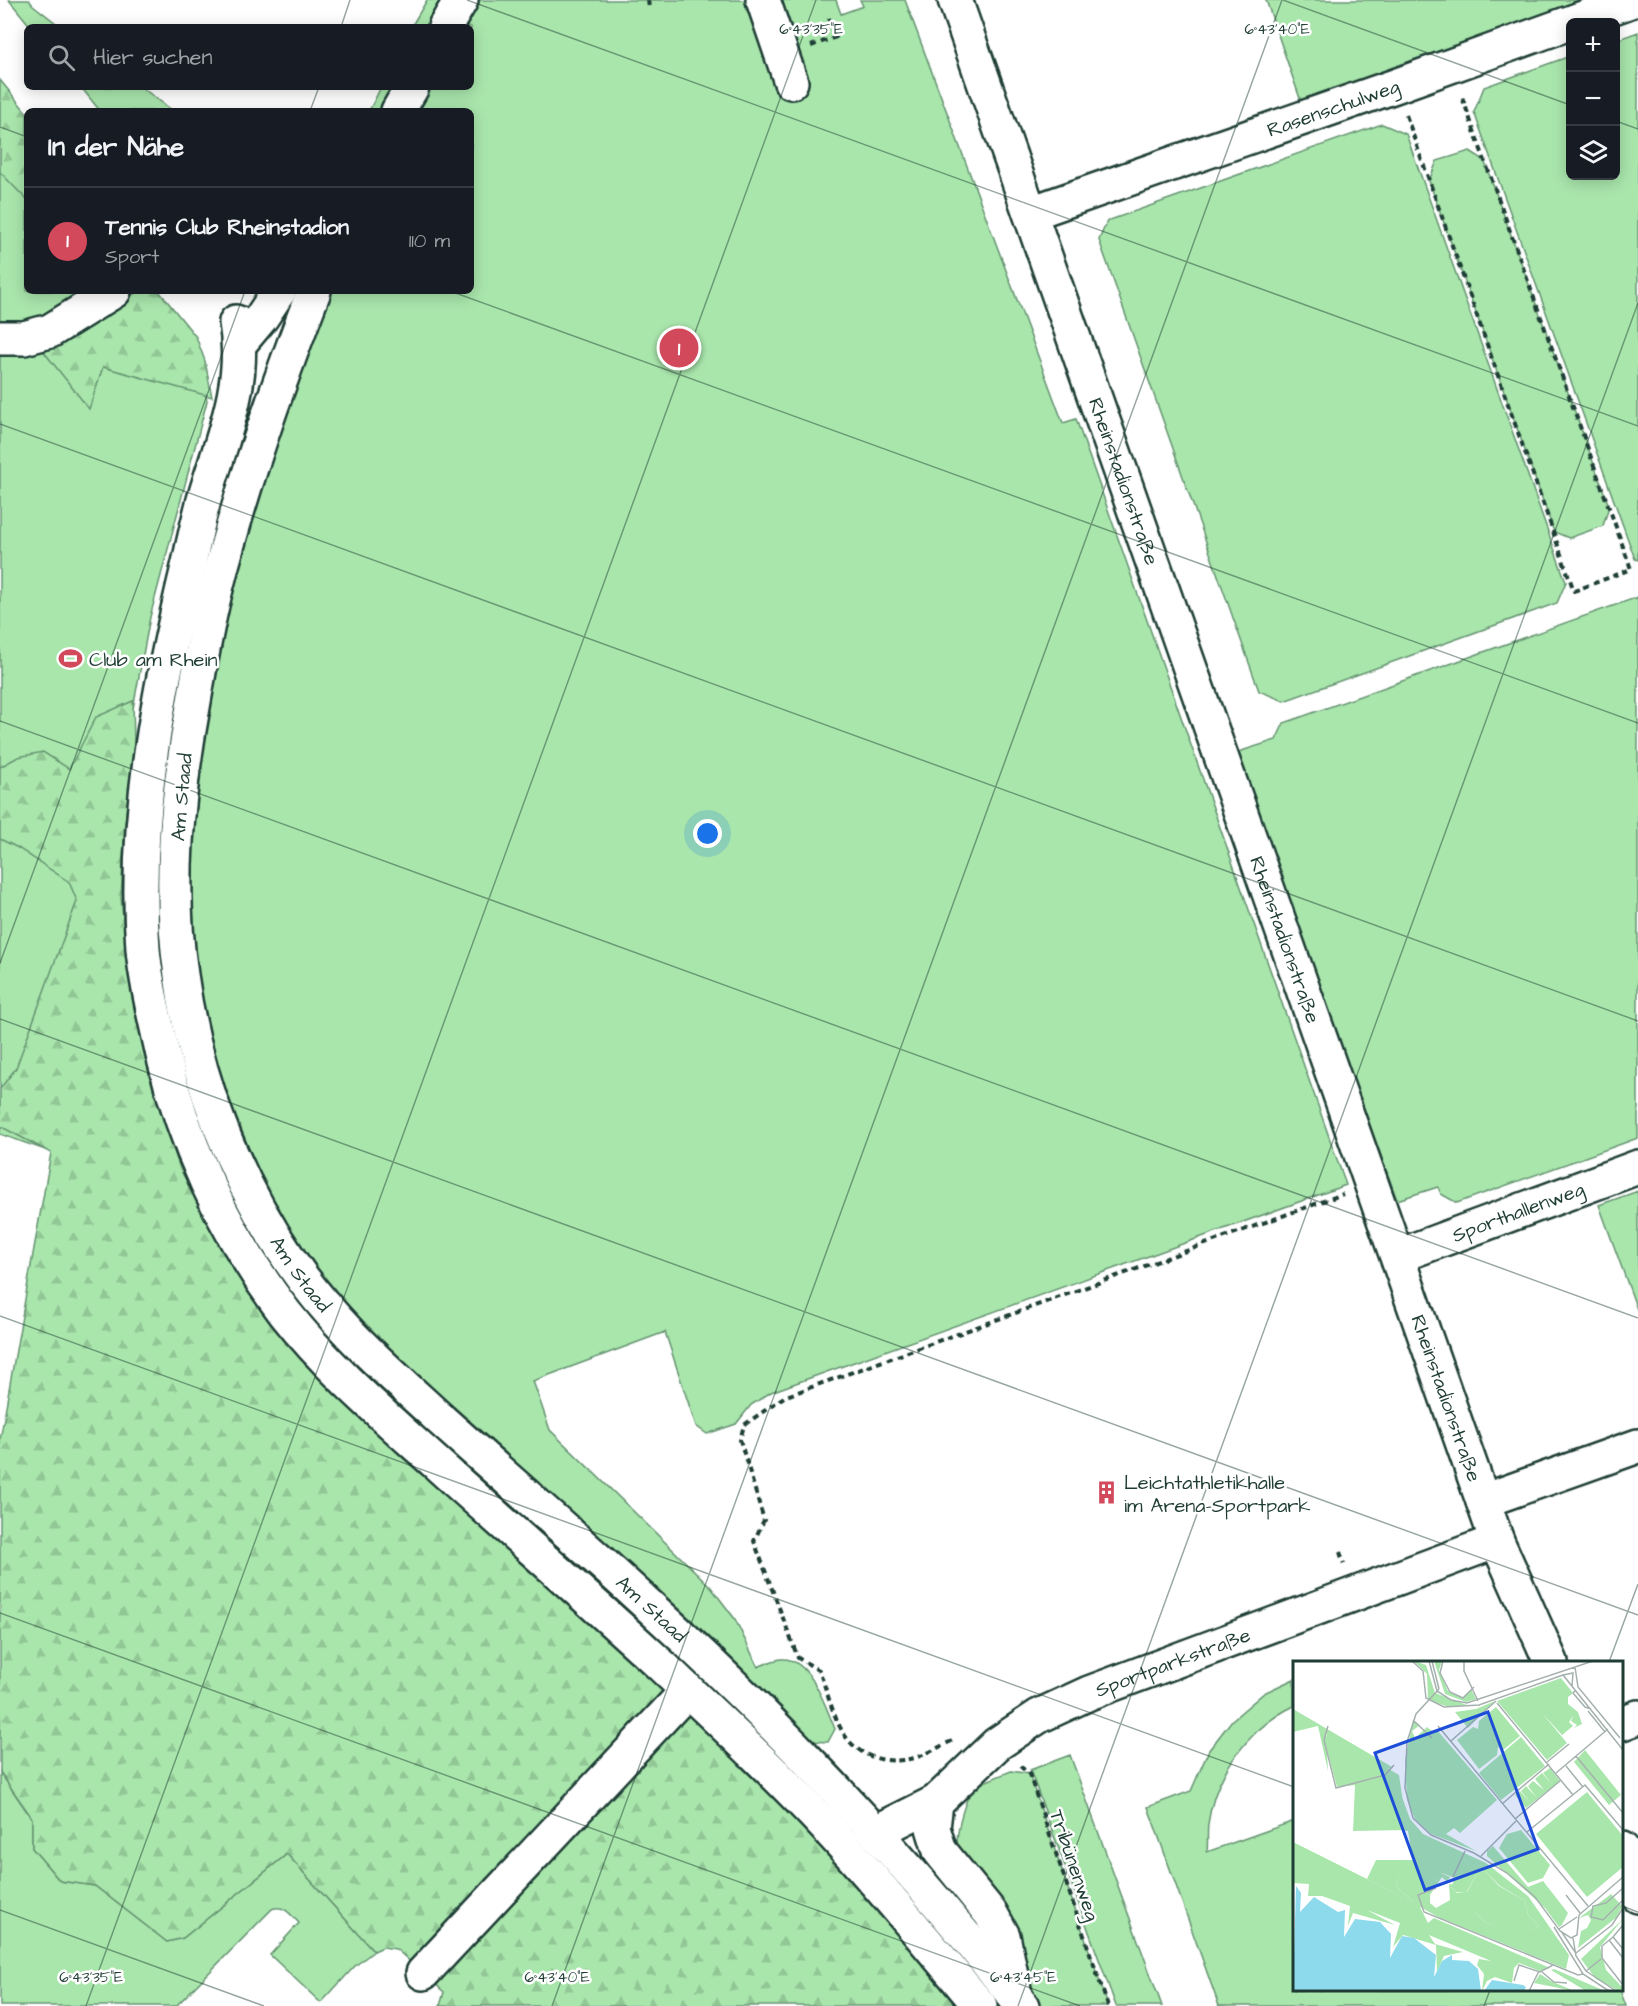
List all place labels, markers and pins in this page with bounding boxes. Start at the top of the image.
pin: 1 [660,326,698,370]
sports icon: Club am Rhein [58,646,84,672]
place label: Club am Rhein [89,646,217,674]
place label: Leichtathletikhalle im Arena-Sportpark [1124,1469,1311,1520]
building icon: Leichtathletikhalle im Arena-Sportpark [1093,1480,1119,1506]

